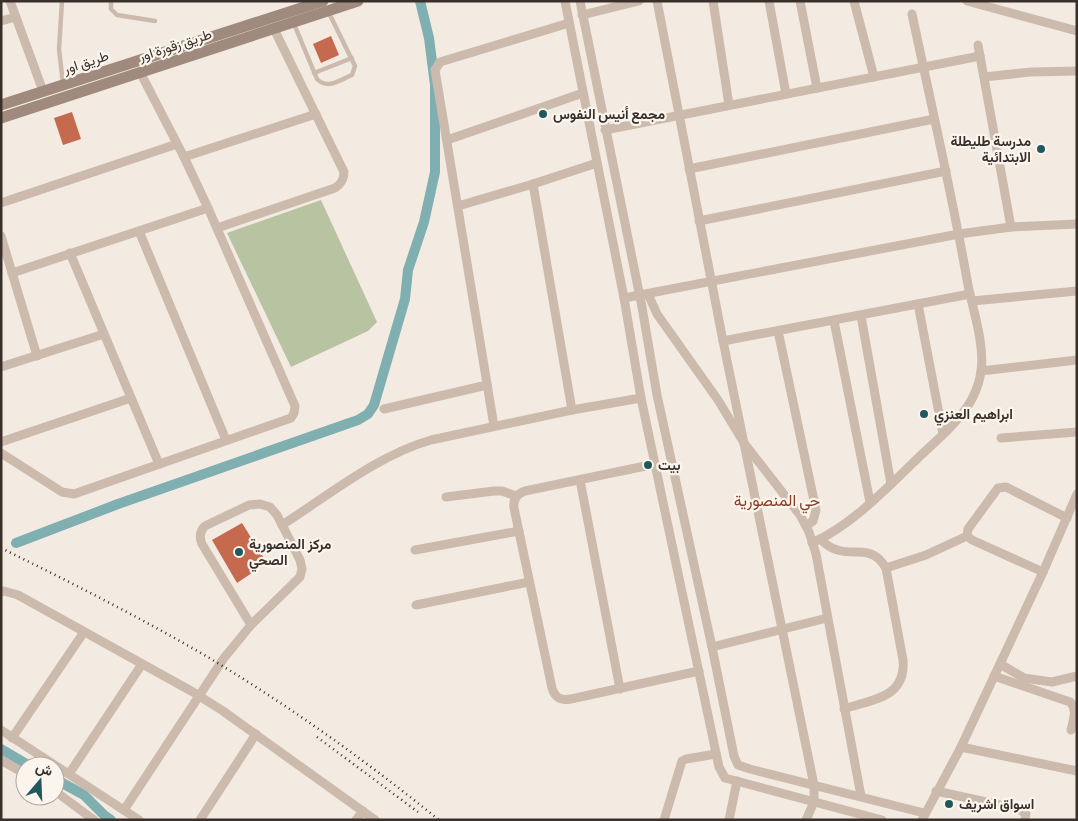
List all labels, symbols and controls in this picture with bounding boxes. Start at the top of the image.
street label: طريق زقورة اور [135,25,214,66]
street label: طريق اور [60,46,111,78]
place label: مجمع أنيس النفوس [553,105,665,124]
marker: مجمع أنيس النفوس [537,108,549,120]
place label: مدرسة طليطلة الابتدائية [950,132,1031,166]
marker: مدرسة طليطلة الابتدائية [1035,143,1047,155]
place label: ابراهيم العنزي [934,405,1013,426]
marker: ابراهيم العنزي [918,408,930,420]
place label: بيت [658,456,681,474]
marker: بيت [642,459,654,471]
district label: حي المنصورية [734,490,821,514]
place label: مركز المنصورية الصحي [249,535,332,572]
marker: مركز المنصورية الصحي [233,546,245,558]
north arrow [15,756,65,806]
text: ش [33,757,55,780]
place label: اسواق اشريف [959,795,1034,813]
marker: اسواق اشريف [943,798,955,810]

